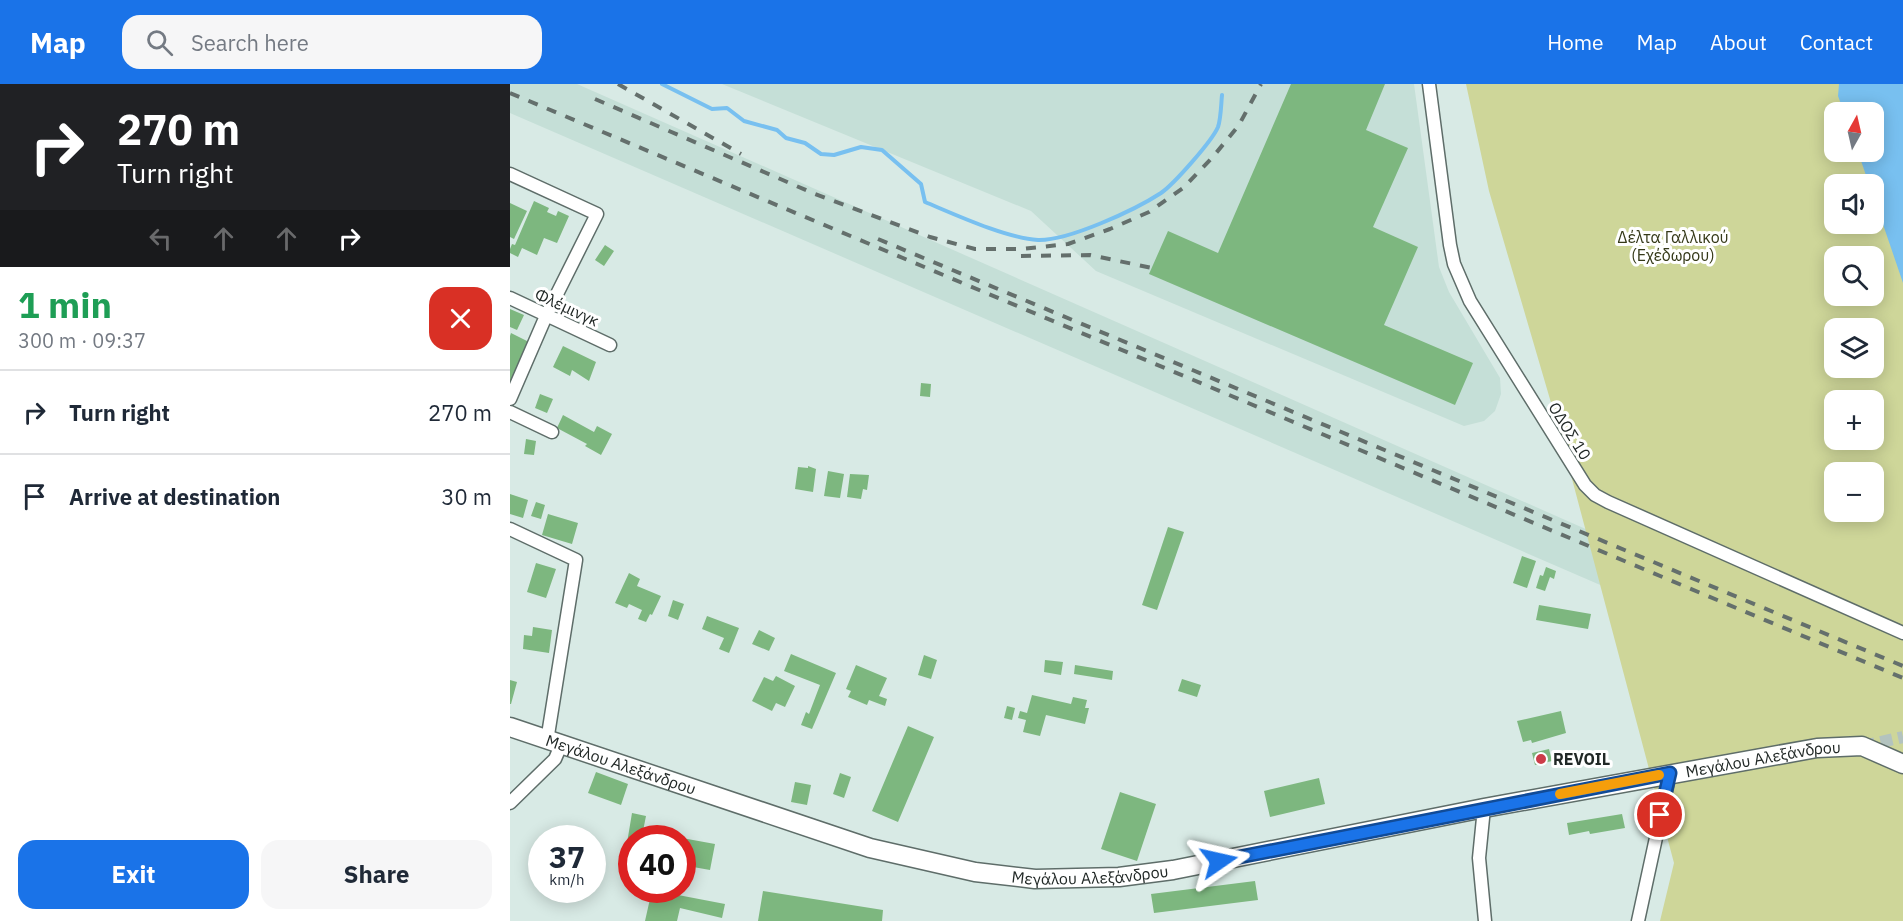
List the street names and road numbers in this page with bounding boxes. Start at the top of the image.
street label: Φλέμινγκ [532,284,603,331]
street label: ΟΔΟΣ 10 [1544,398,1596,464]
street label: Μεγάλου Αλεξάνδρου [543,730,699,799]
street label: Μεγάλου Αλεξάνδρου [1684,737,1841,782]
street label: Μεγάλου Αλεξάνδρου [1010,861,1170,889]

